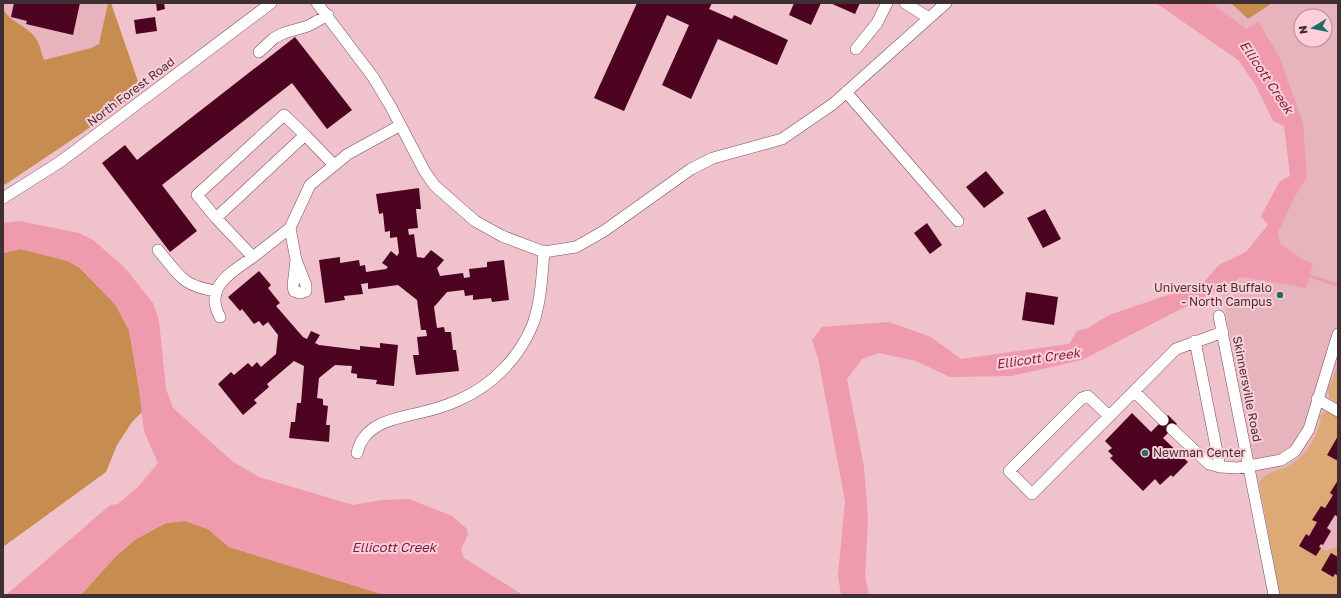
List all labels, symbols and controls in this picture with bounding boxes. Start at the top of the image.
north arrow [1293,8,1333,48]
text: N [1296,25,1310,35]
water label: Ellicott Creek [1237,38,1298,118]
street label: North Forest Road [84,54,177,129]
place label: University at Buffalo - North Campus [1154,280,1272,309]
marker: University at Buffalo - North Campus [1275,290,1285,300]
street label: Skinnersville Road [1230,335,1265,443]
water label: Ellicott Creek [995,344,1083,372]
place label: Newman Center [1153,445,1246,460]
marker: Newman Center [1140,448,1150,458]
water label: Ellicott Creek [352,539,438,555]

